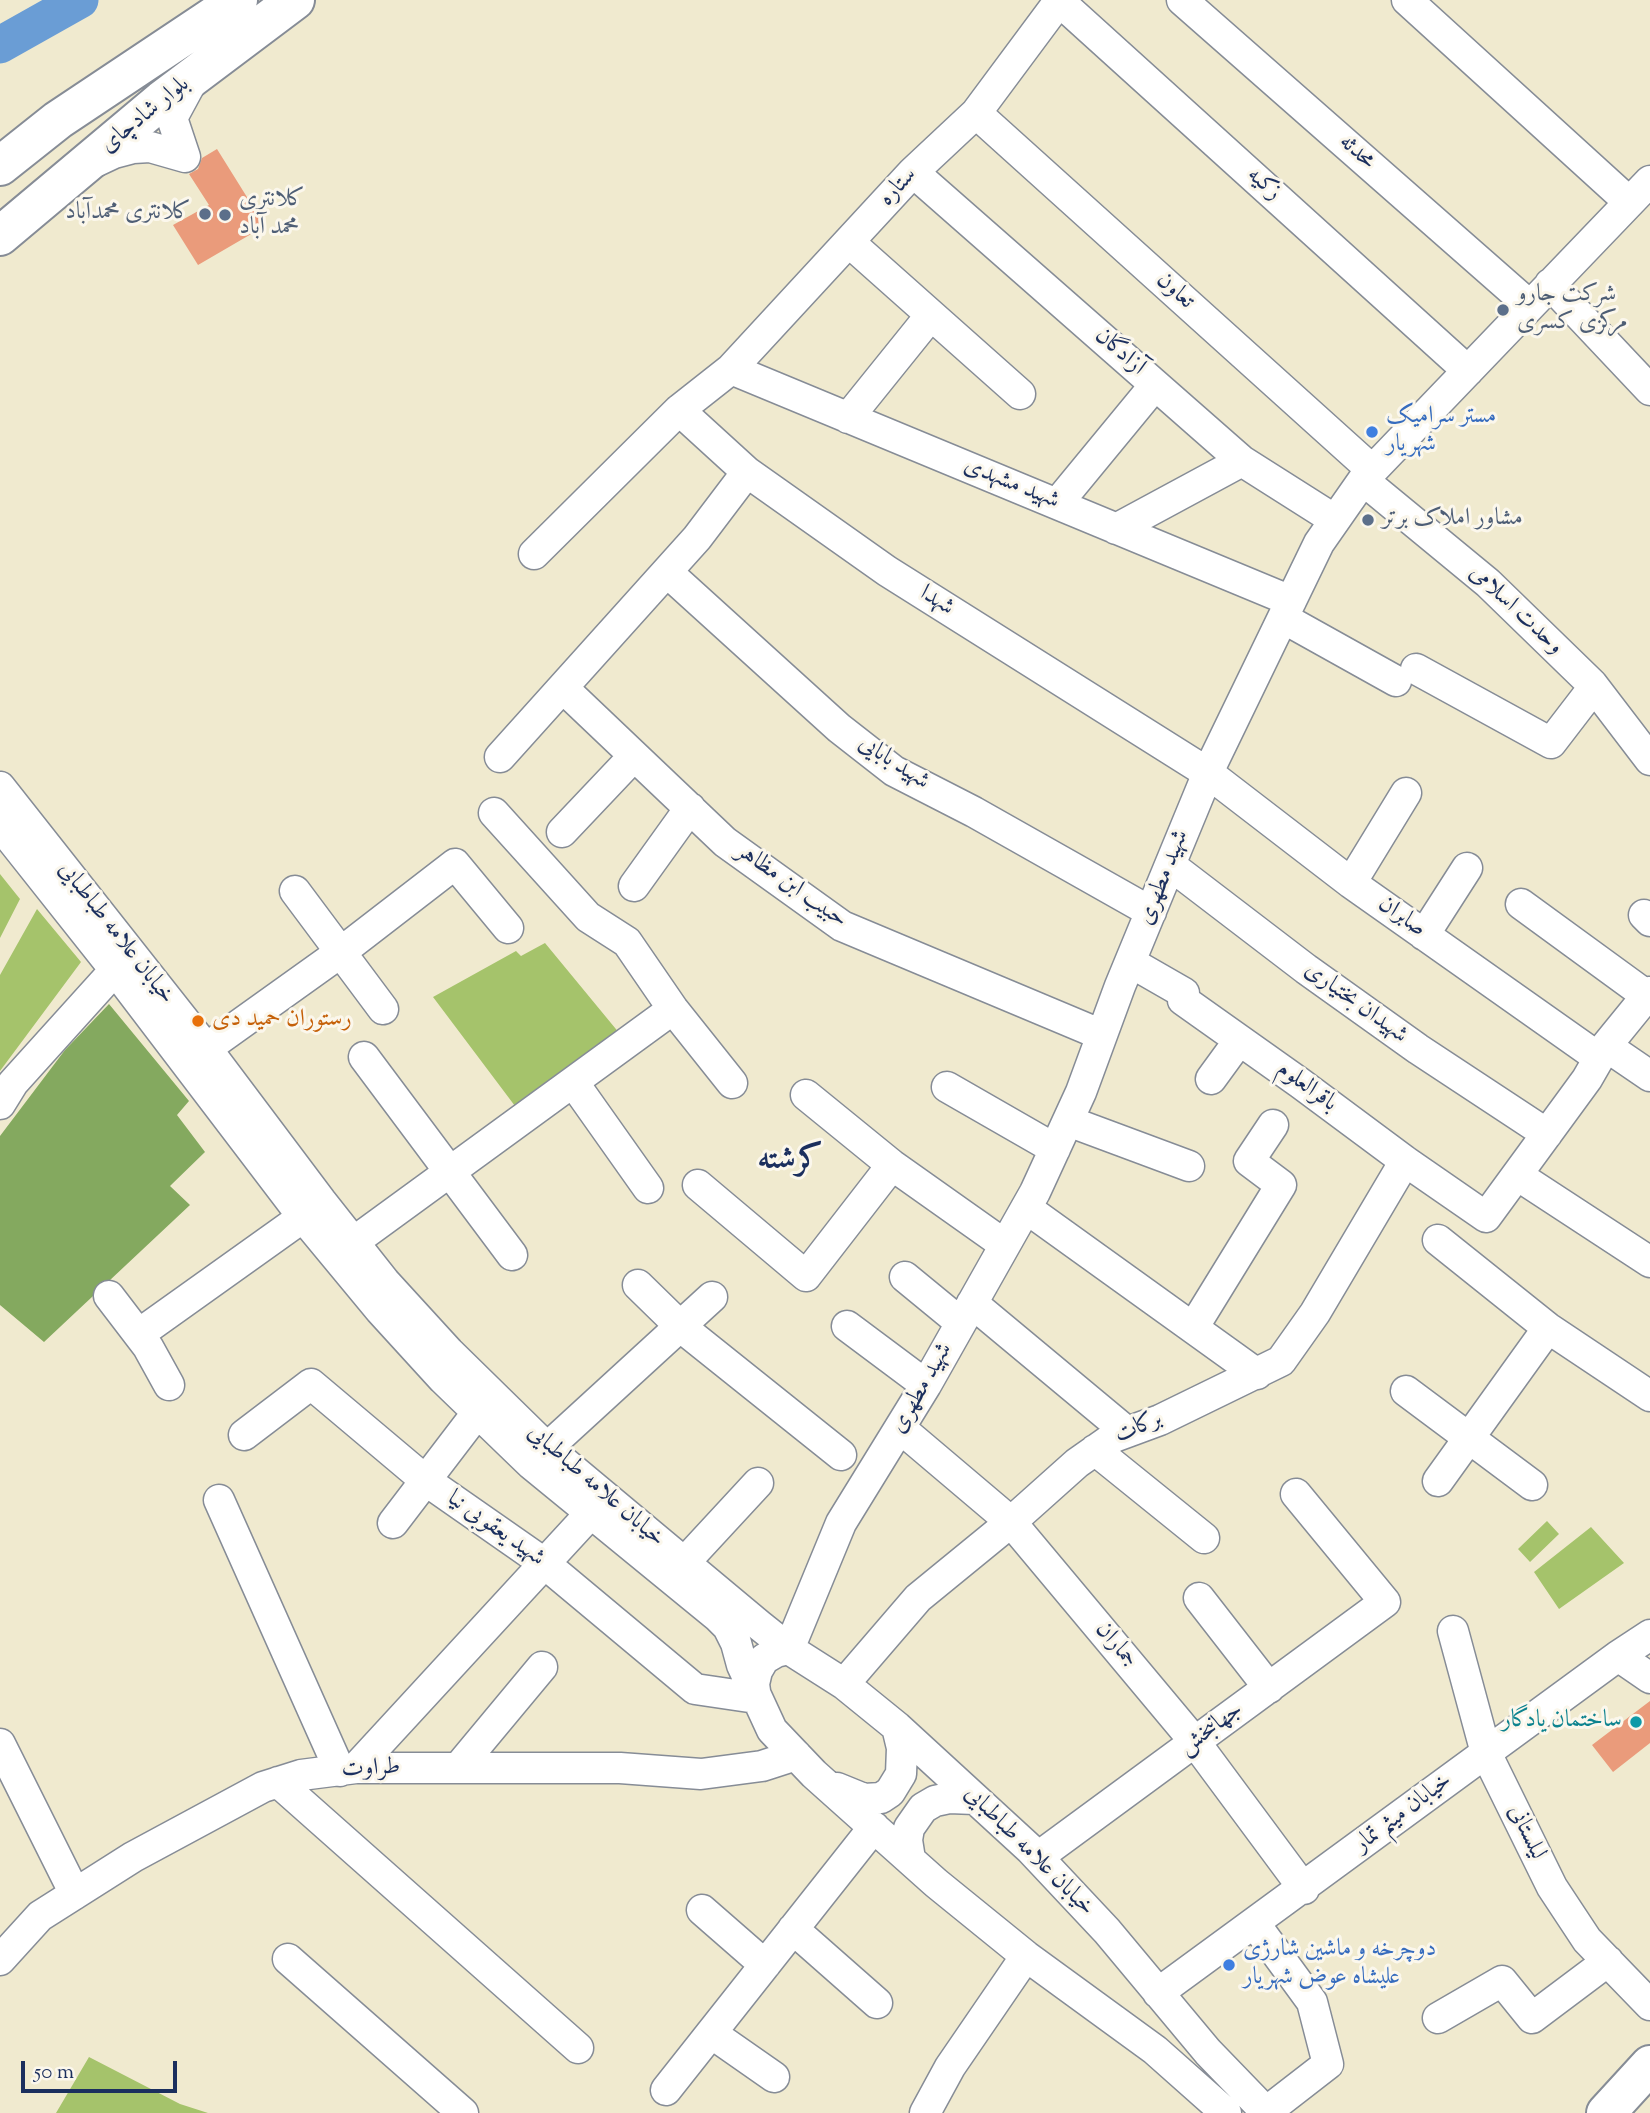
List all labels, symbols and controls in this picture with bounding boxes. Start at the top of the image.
street label: بلوار شادچای [96,71,196,161]
street label: محدثه [1332,129,1380,177]
street label: ستاره [874,162,924,214]
street label: زکیه [1240,162,1286,208]
place label: کلانتری محمد آباد [239,187,305,243]
place label: کلانتری محمدآباد [65,200,191,228]
marker: کلانتری محمدآباد [197,206,213,222]
marker: کلانتری محمد آباد [217,207,233,223]
street label: تعاون [1149,267,1199,317]
place label: شرکت جارو مرکزی کسری [1517,282,1627,338]
marker: شرکت جارو مرکزی کسری [1495,302,1511,318]
street label: آزادگان [1088,323,1150,383]
place label: مستر سرامیک شهریار [1386,404,1496,460]
marker: مستر سرامیک شهریار [1364,424,1380,440]
street label: شهید مشهدی [959,453,1063,517]
place label: مشاور املاک برتر [1382,506,1523,534]
marker: مشاور املاک برتر [1360,512,1376,528]
street label: وحدت اسلامی [1462,560,1568,662]
street label: شهدا [913,580,959,624]
street label: شهید بابایی [852,730,934,798]
street label: شهید مطهری [1133,826,1197,930]
street label: حبیب ابن مظاهر [730,838,852,936]
street label: خیابان علامه طباطبایی [50,857,180,1011]
street label: صابران [1371,891,1431,945]
street label: شهیدان بختیاری [1298,957,1412,1051]
place label: رستوران حمید دی [212,1007,352,1035]
marker: رستوران حمید دی [190,1013,206,1029]
street label: باقرالعلوم [1270,1056,1342,1120]
district label: کرشته [757,1144,823,1182]
street label: شهید مطهری [886,1338,960,1440]
street label: برکات [1111,1406,1167,1452]
street label: خیابان علامه طباطبایی [520,1419,670,1555]
street label: شهید یعقوبی نیا [440,1486,550,1574]
street label: جماران [1087,1617,1143,1675]
street label: جهانبخش [1174,1697,1250,1763]
place label: ساختمان یادگار [1502,1708,1622,1736]
marker: ساختمان یادگار [1628,1714,1644,1730]
street label: طراوت [341,1754,401,1786]
street label: خیابان میثم تمار [1349,1768,1459,1860]
street label: خیابان علامه طباطبایی [957,1781,1099,1923]
street label: لیلستانی [1499,1801,1551,1865]
place label: دوچرخه و ماشین شارژی علیشاه عوض شهریار [1243,1937,1436,1993]
marker: دوچرخه و ماشین شارژی علیشاه عوض شهریار [1221,1957,1237,1973]
scale bar [24,2046,180,2090]
text: 50 m [34,2058,74,2088]

